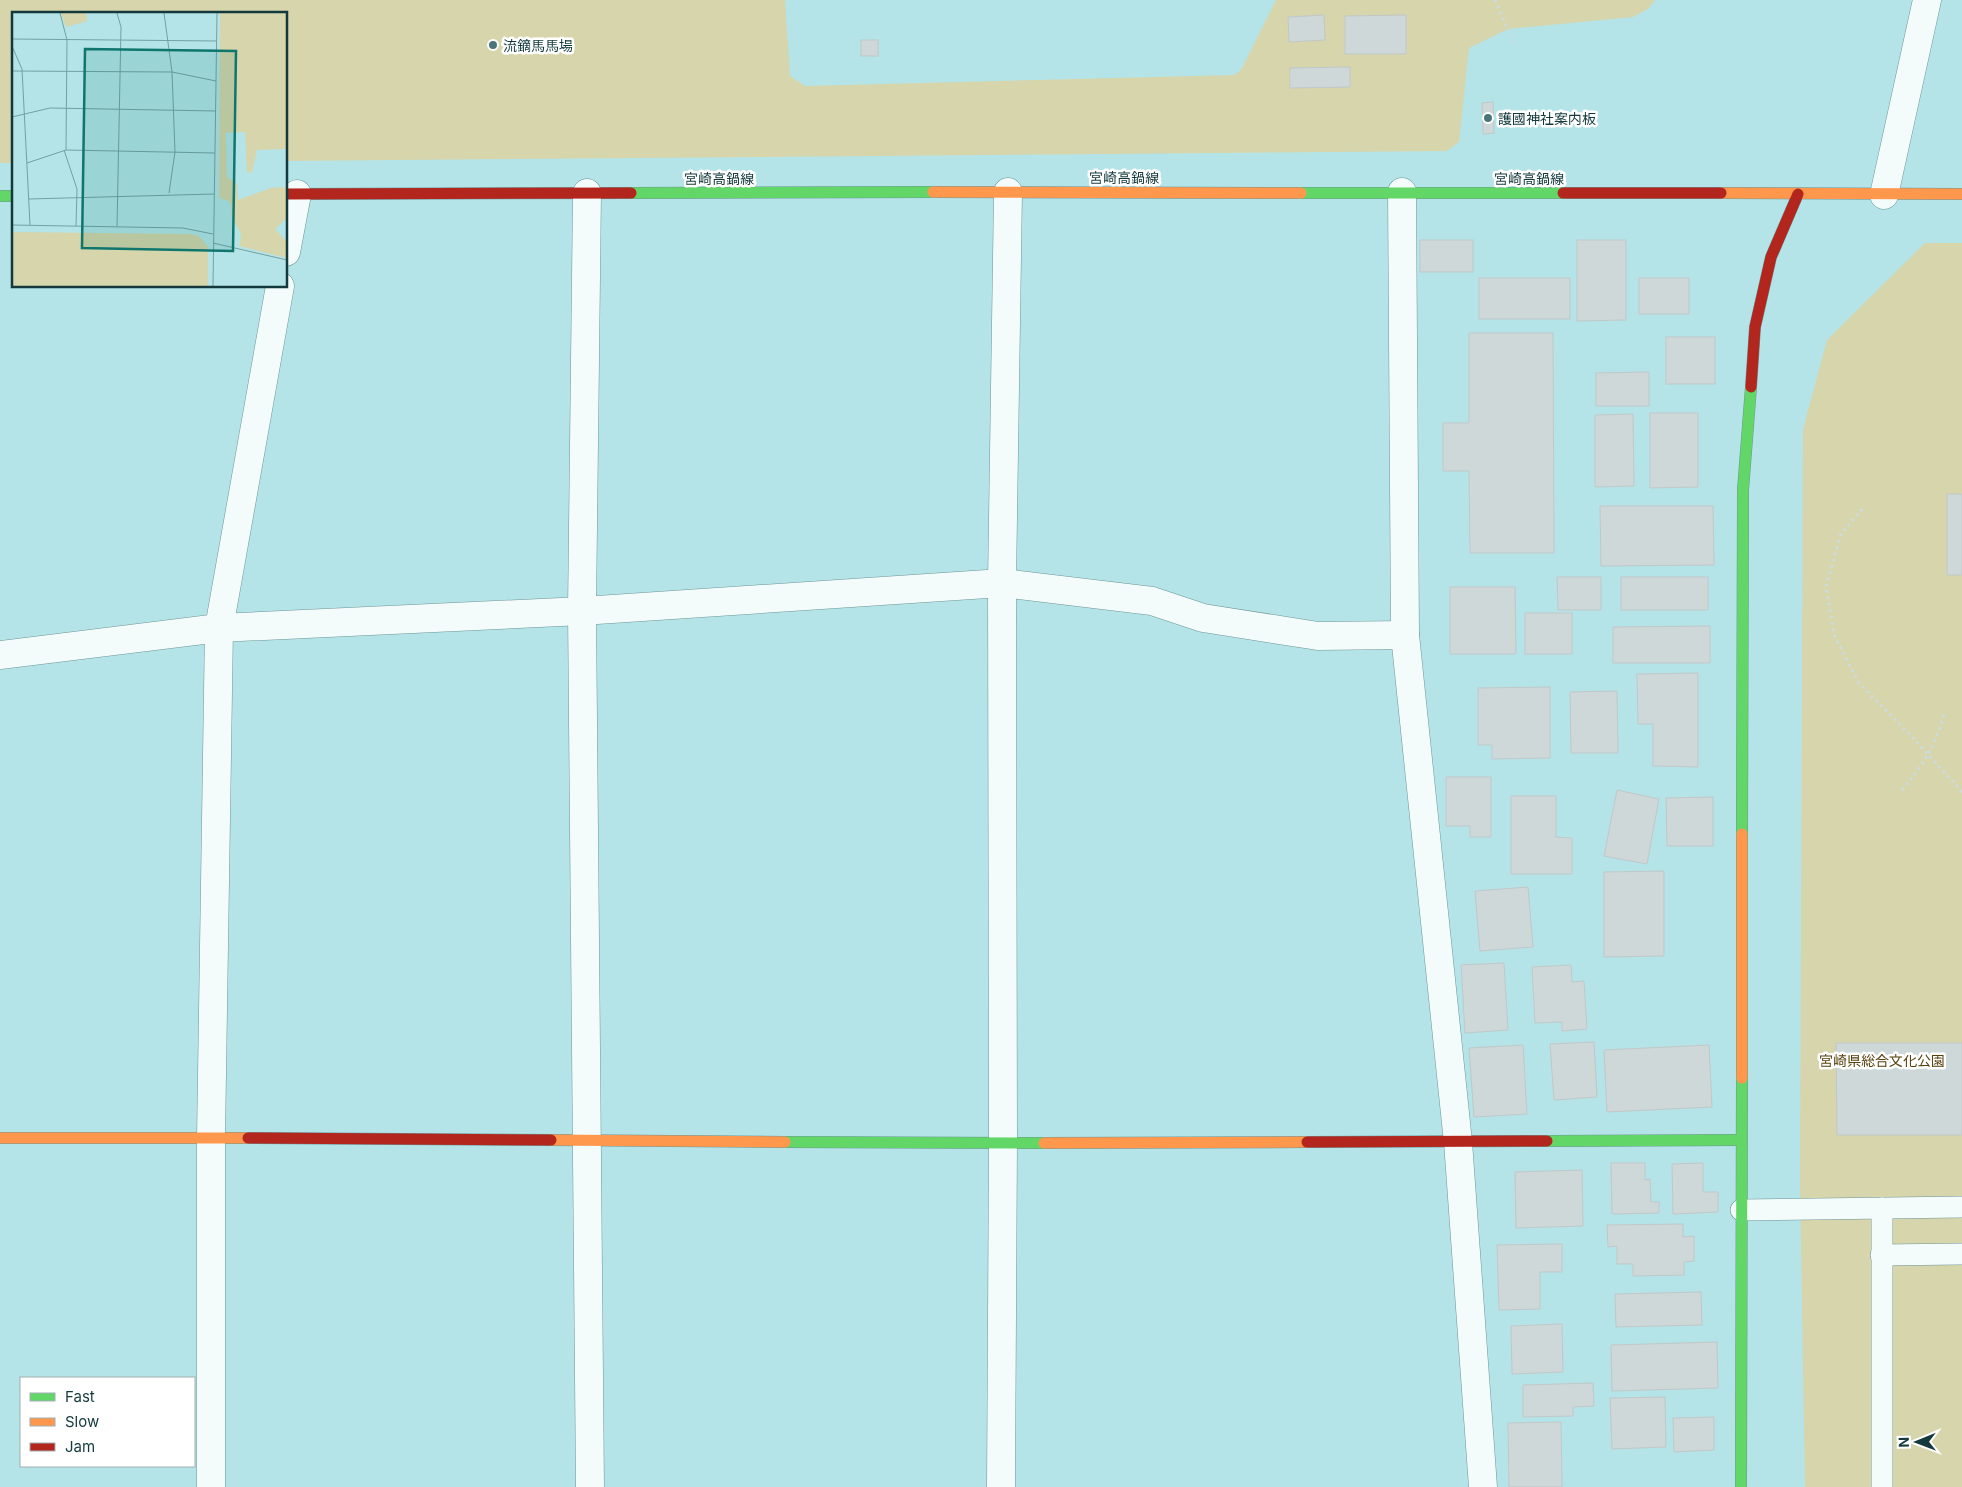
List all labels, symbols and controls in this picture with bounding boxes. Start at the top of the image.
inset map [12,12,288,288]
place label: 流鏑馬馬場 [503,37,573,54]
marker: 流鏑馬馬場 [487,39,499,51]
place label: 護國神社案内板 [1498,110,1596,127]
marker: 護國神社案内板 [1482,112,1494,124]
street label: 宮崎高鍋線 [1089,169,1159,186]
street label: 宮崎高鍋線 [684,170,754,187]
street label: 宮崎高鍋線 [1494,170,1564,187]
park label: 宮崎県総合文化公園 [1819,1052,1945,1069]
legend [20,1377,195,1467]
text: Fast [65,1387,95,1406]
text: Slow [65,1412,99,1431]
north arrow [1892,1417,1942,1467]
text: Jam [65,1437,95,1456]
text: N [1895,1437,1912,1448]

